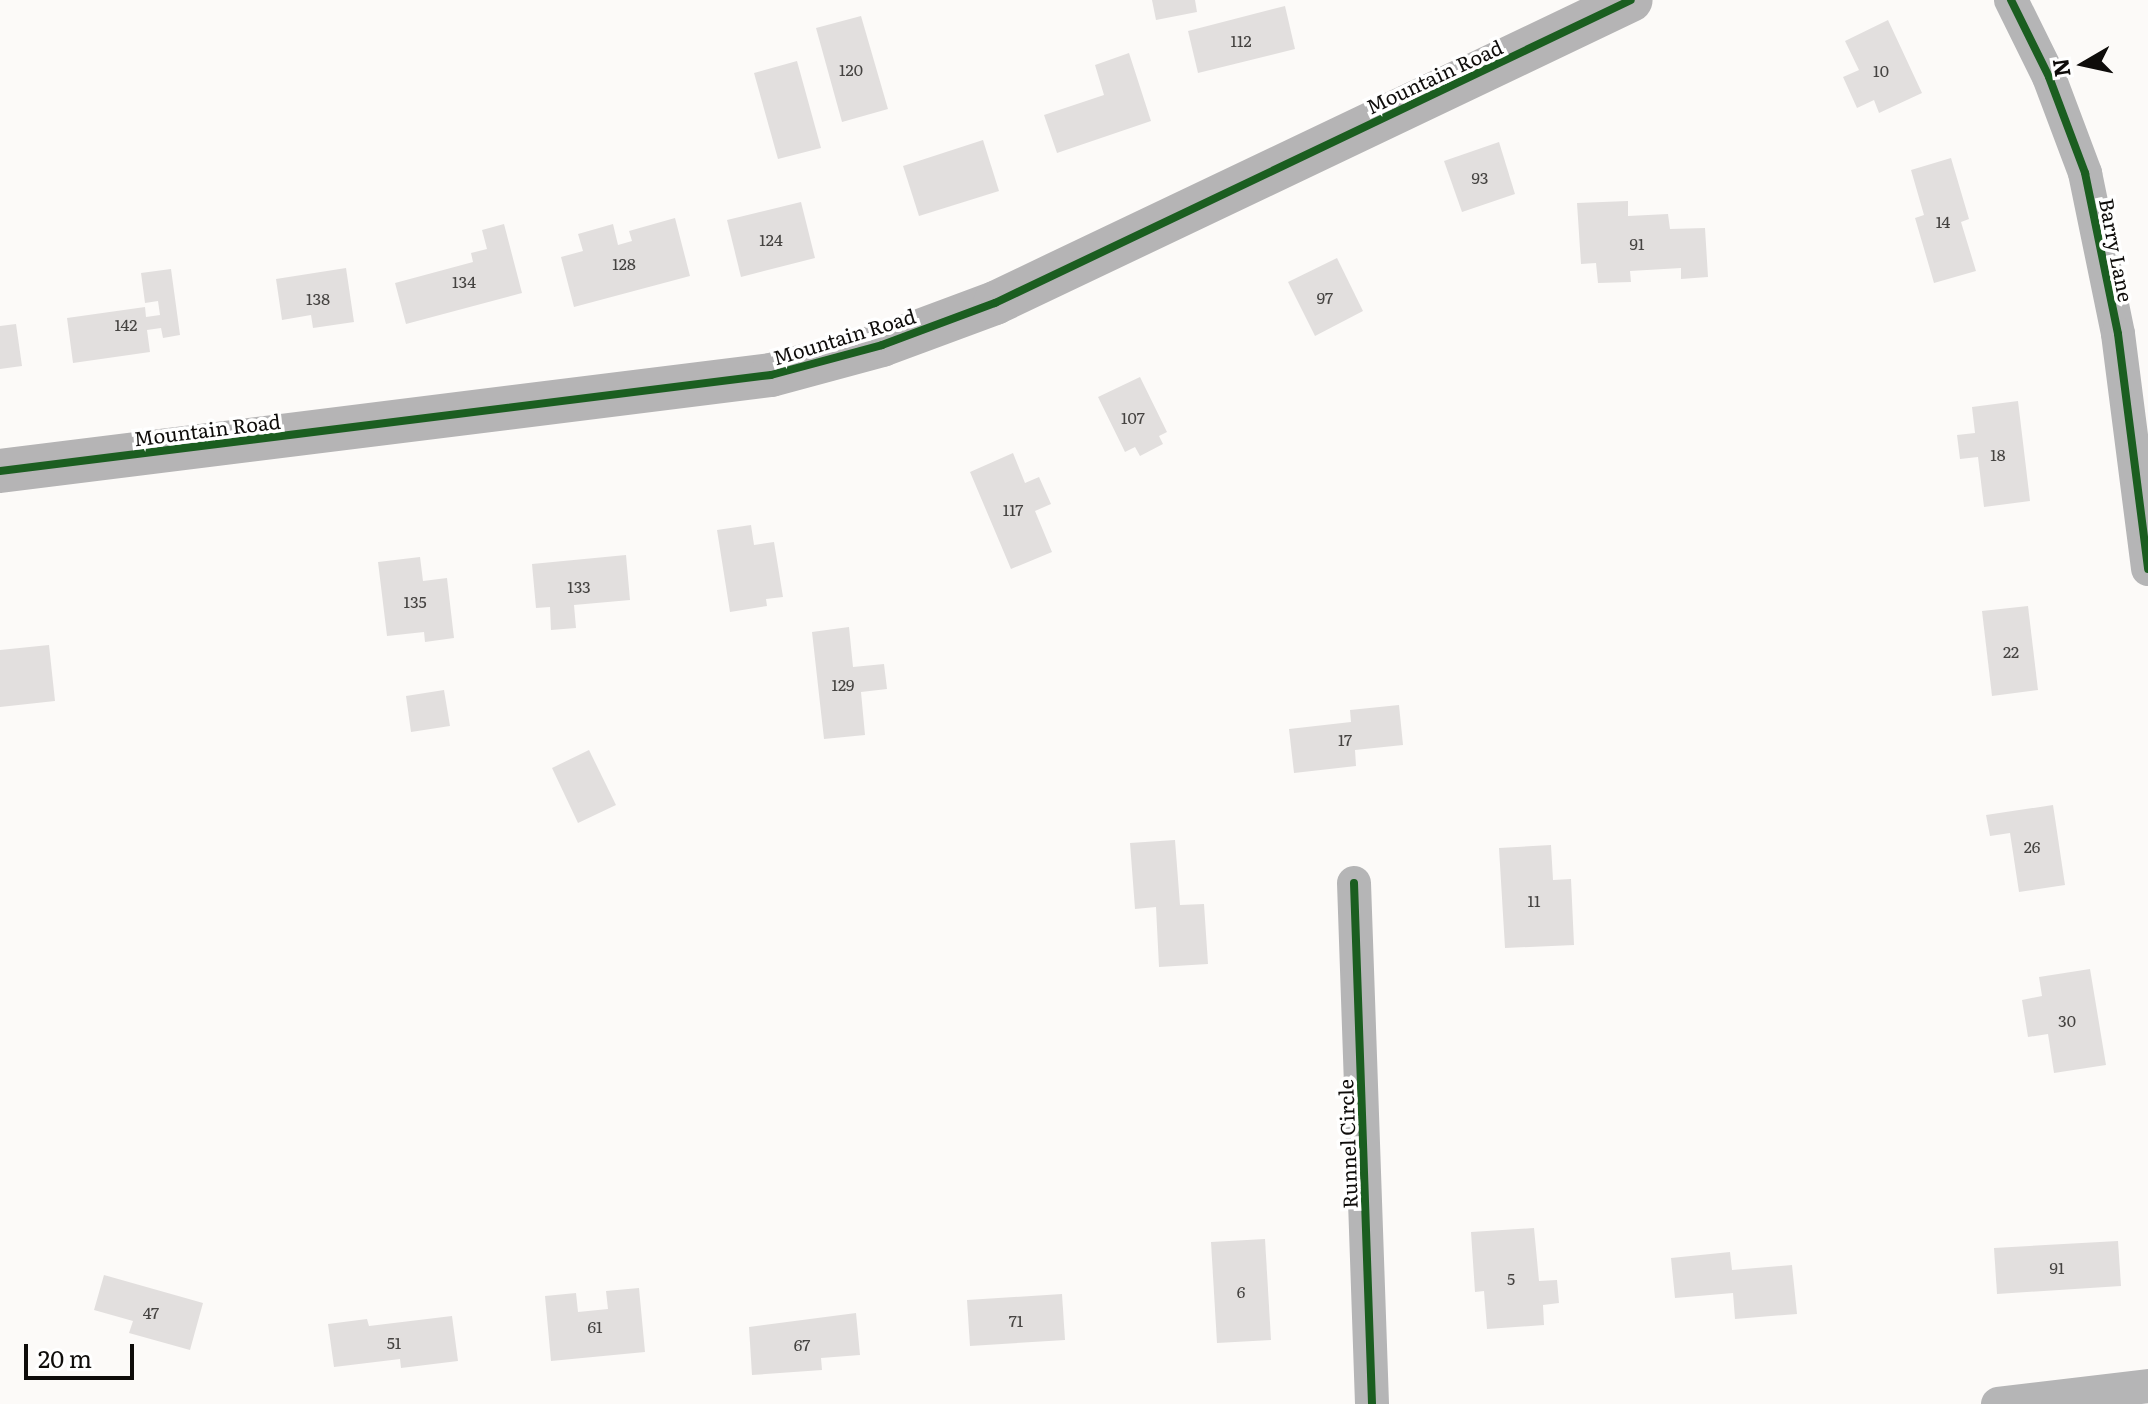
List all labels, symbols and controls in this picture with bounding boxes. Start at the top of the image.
north arrow [2044,24,2124,104]
house number: 112 [1230,30,1252,50]
street label: Mountain Road [1362,34,1506,118]
text: N [2042,56,2078,80]
house number: 120 [839,59,863,79]
house number: 10 [1873,60,1889,80]
house number: 93 [1471,167,1489,187]
street label: Barry Lane [2095,196,2139,304]
house number: 14 [1936,211,1950,231]
house number: 124 [759,229,783,249]
house number: 91 [1630,233,1644,253]
house number: 128 [612,253,636,273]
house number: 134 [452,271,476,291]
house number: 97 [1317,287,1333,307]
house number: 138 [306,288,330,308]
street label: Mountain Road [770,303,918,369]
house number: 142 [115,314,137,334]
house number: 107 [1121,407,1145,427]
street label: Mountain Road [132,408,282,450]
house number: 18 [1990,444,2006,464]
house number: 117 [1003,499,1023,519]
house number: 133 [567,576,591,596]
house number: 135 [403,591,427,611]
house number: 22 [2003,641,2019,661]
house number: 129 [832,674,854,694]
house number: 17 [1338,729,1352,749]
house number: 26 [2024,836,2040,856]
house number: 11 [1527,890,1541,910]
house number: 30 [2058,1010,2076,1030]
street label: Runnel Circle [1333,1079,1361,1209]
house number: 91 [2050,1257,2064,1277]
house number: 5 [1507,1268,1515,1288]
house number: 6 [1237,1281,1245,1301]
house number: 47 [143,1302,159,1322]
house number: 71 [1009,1310,1023,1330]
house number: 61 [587,1316,603,1336]
scale bar [28,1328,138,1378]
house number: 51 [387,1332,401,1352]
house number: 67 [794,1334,810,1354]
text: 20 m [38,1340,92,1375]

